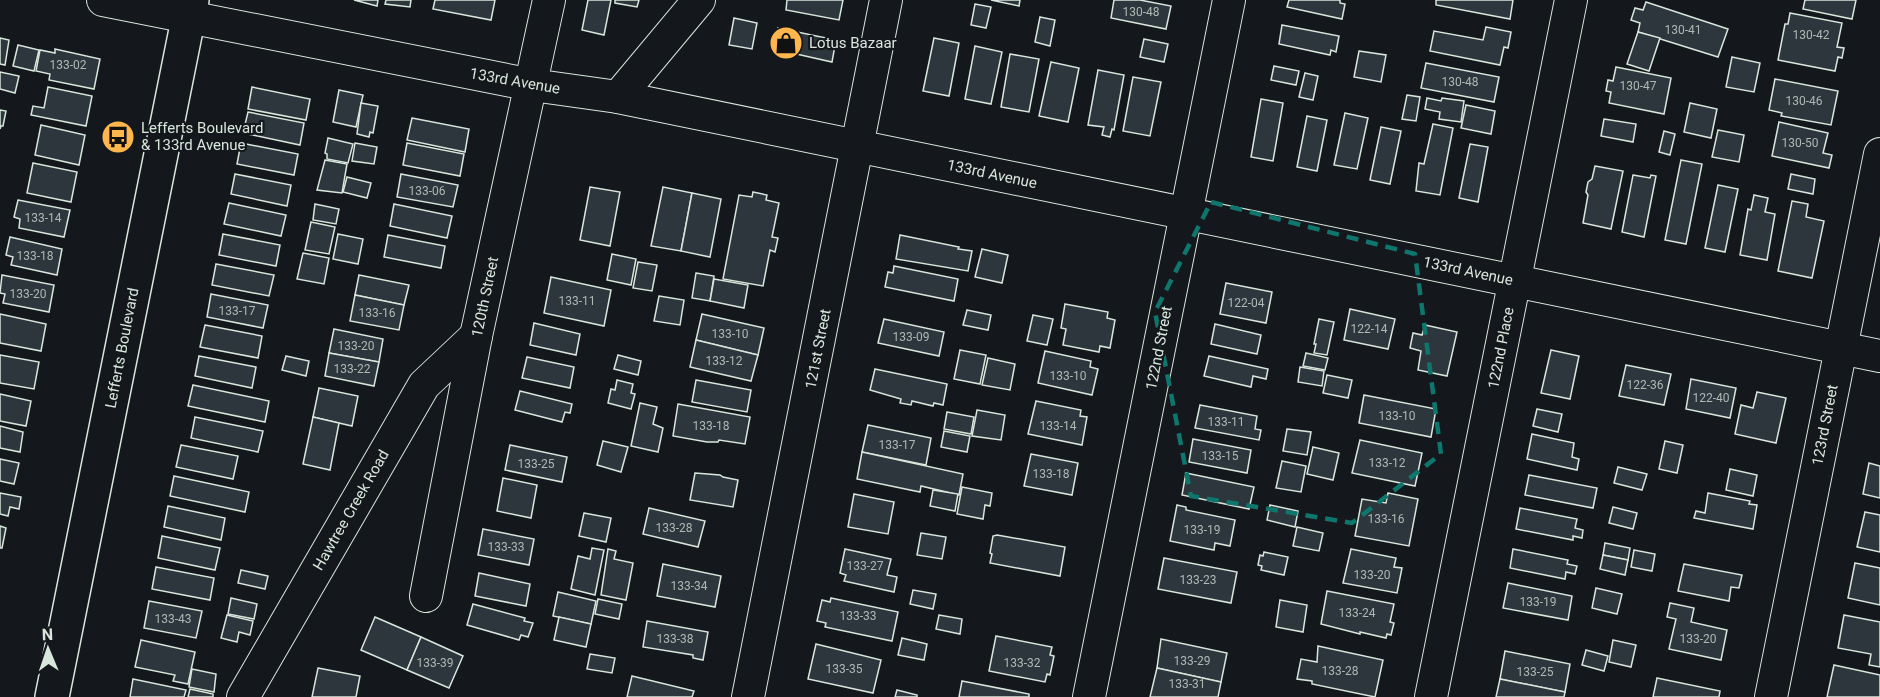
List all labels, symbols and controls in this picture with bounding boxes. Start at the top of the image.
house number: 130-48 [1122,5,1160,19]
house number: 130-41 [1664,23,1702,37]
shop icon: Lotus Bazaar [768,25,804,61]
house number: 130-42 [1792,28,1830,42]
place label: Lotus Bazaar [809,34,897,52]
house number: 133-02 [49,58,87,72]
street label: 133rd Avenue [468,64,562,98]
house number: 130-48 [1441,75,1479,89]
house number: 130-47 [1619,79,1657,93]
house number: 130-46 [1785,94,1823,108]
bus stop icon: Lefferts Boulevard & 133rd Avenue [100,119,136,155]
place label: Lefferts Boulevard & 133rd Avenue [141,119,263,154]
house number: 130-50 [1781,136,1819,150]
street label: 133rd Avenue [945,156,1039,192]
house number: 133-06 [408,184,446,198]
house number: 133-14 [24,211,62,225]
house number: 133-18 [16,249,54,263]
street label: 133rd Avenue [1421,253,1515,289]
street label: 120th Street [468,255,502,339]
street label: Lefferts Boulevard [101,286,143,410]
house number: 133-20 [9,287,47,301]
house number: 133-11 [558,294,596,308]
house number: 122-04 [1227,296,1265,310]
house number: 133-17 [218,304,256,318]
street label: 122nd Street [1142,304,1176,392]
house number: 133-16 [358,306,396,320]
street label: 122nd Place [1484,306,1518,390]
street label: 121st Street [801,307,835,391]
house number: 122-14 [1350,322,1388,336]
house number: 133-10 [711,327,749,341]
house number: 133-09 [892,330,930,344]
house number: 133-20 [337,339,375,353]
house number: 133-12 [705,354,743,368]
house number: 133-22 [333,362,371,376]
house number: 133-10 [1049,369,1087,383]
house number: 122-36 [1626,378,1664,392]
street label: 123rd Street [1808,383,1842,467]
house number: 122-40 [1692,391,1730,405]
house number: 133-10 [1378,409,1416,423]
house number: 133-11 [1207,415,1245,429]
house number: 133-18 [692,419,730,433]
house number: 133-14 [1039,419,1077,433]
house number: 133-17 [878,438,916,452]
street label: Hawtree Creek Road [309,447,393,573]
house number: 133-15 [1201,449,1239,463]
house number: 133-12 [1368,456,1406,470]
house number: 133-25 [517,457,555,471]
house number: 133-18 [1032,467,1070,481]
house number: 133-16 [1367,512,1405,526]
house number: 133-28 [655,521,693,535]
house number: 133-19 [1183,523,1221,537]
house number: 133-33 [487,540,525,554]
house number: 133-27 [846,559,884,573]
house number: 133-20 [1353,568,1391,582]
house number: 133-23 [1179,573,1217,587]
house number: 133-34 [670,579,708,593]
house number: 133-19 [1519,595,1557,609]
house number: 133-24 [1338,606,1376,620]
house number: 133-33 [839,609,877,623]
house number: 133-43 [154,612,192,626]
north arrow [18,619,78,679]
text: N [42,625,53,644]
house number: 133-38 [656,632,694,646]
house number: 133-20 [1679,632,1717,646]
house number: 133-29 [1173,654,1211,668]
house number: 133-39 [416,656,454,670]
house number: 133-32 [1003,656,1041,670]
house number: 133-35 [825,662,863,676]
house number: 133-28 [1321,664,1359,678]
house number: 133-25 [1516,665,1554,679]
house number: 133-31 [1168,677,1206,691]

